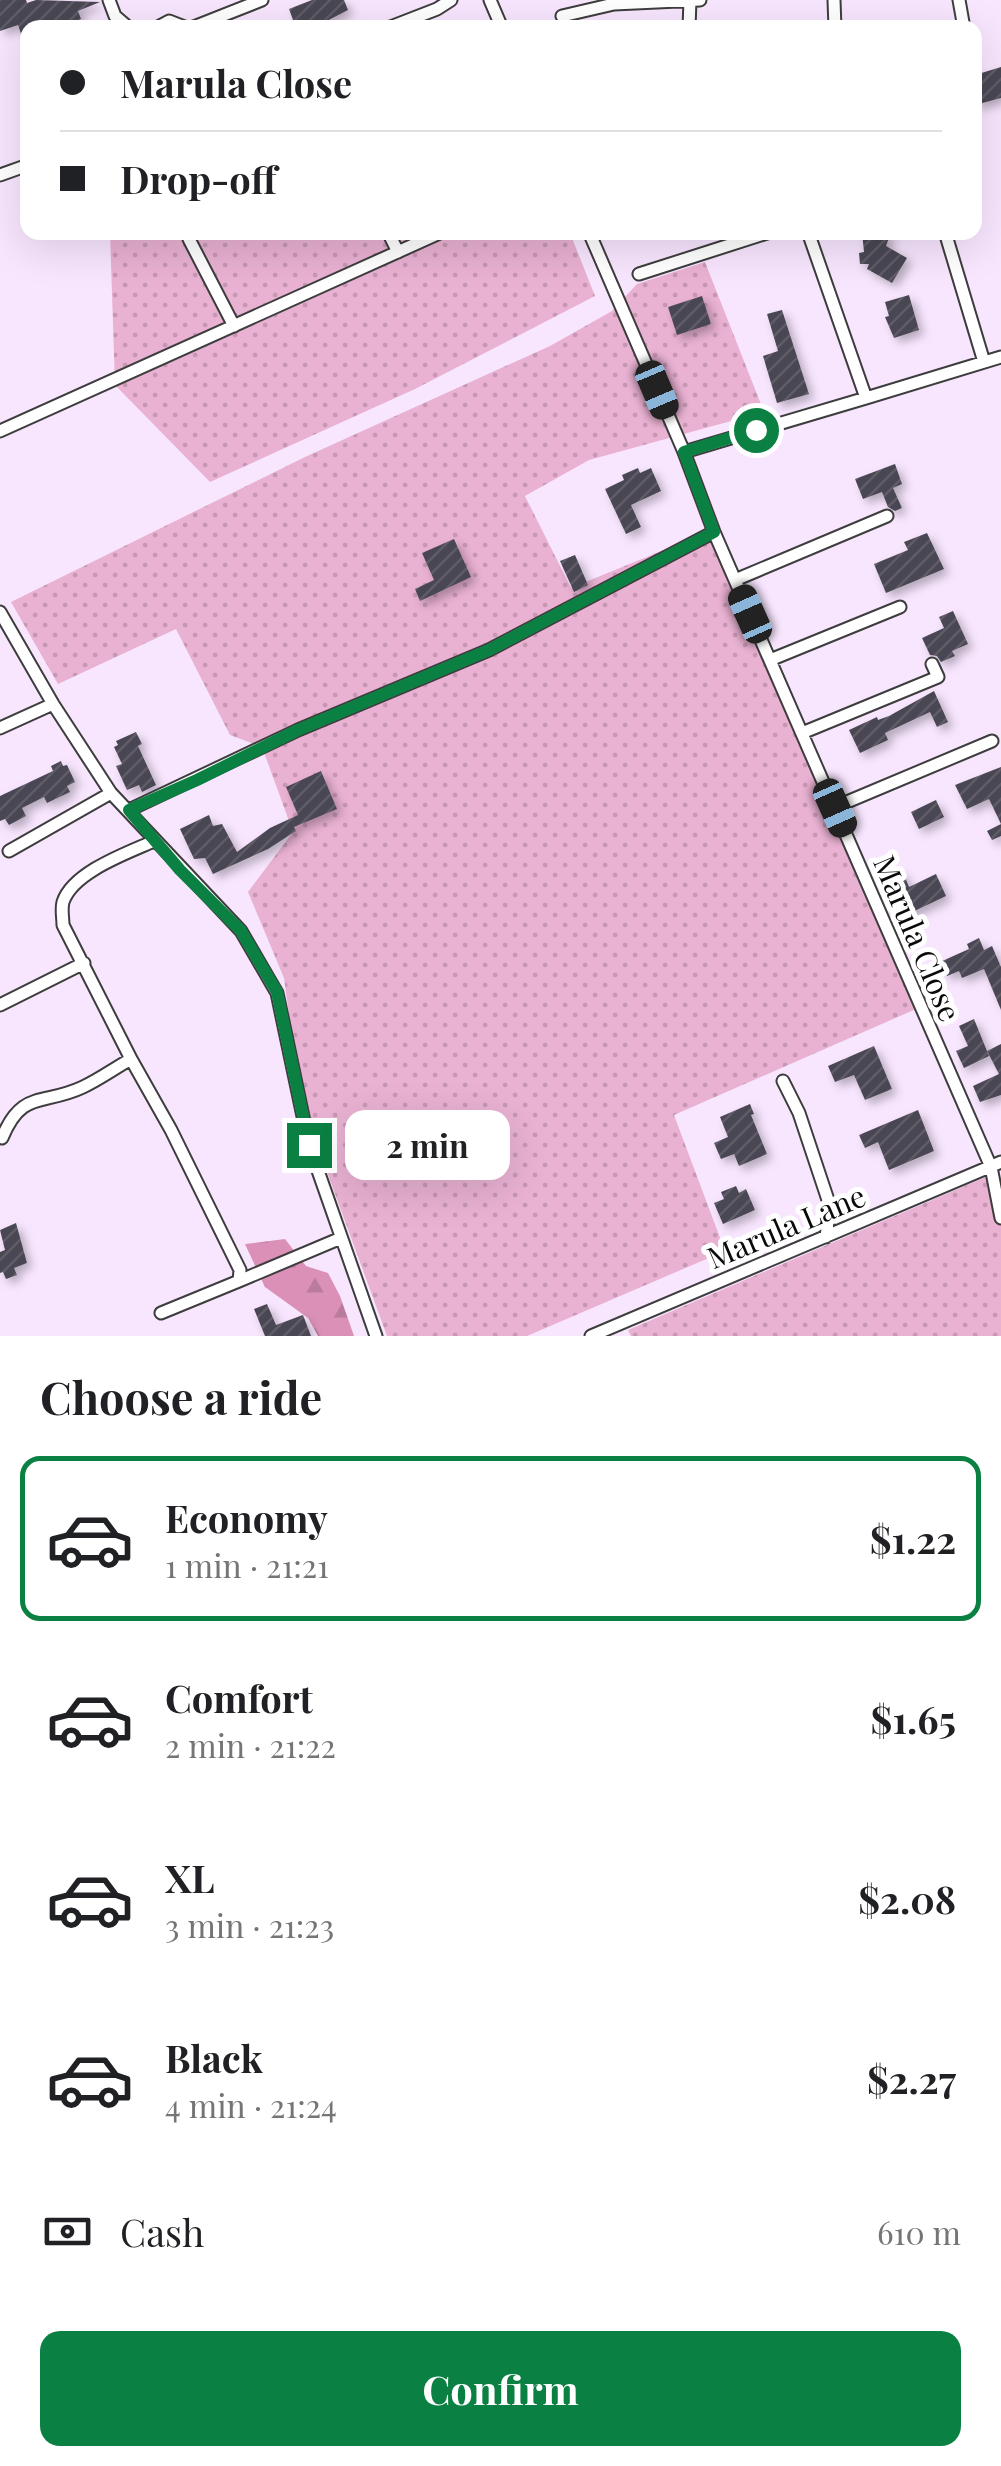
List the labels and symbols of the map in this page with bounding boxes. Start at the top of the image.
car [631,357,683,423]
route start [734,408,779,453]
car [724,580,776,648]
car [809,774,861,842]
street label: Marula Close [865,849,971,1027]
callout: 2 min [344,1110,509,1180]
route end [287,1123,332,1168]
street label: Marula Lane [701,1175,871,1277]

